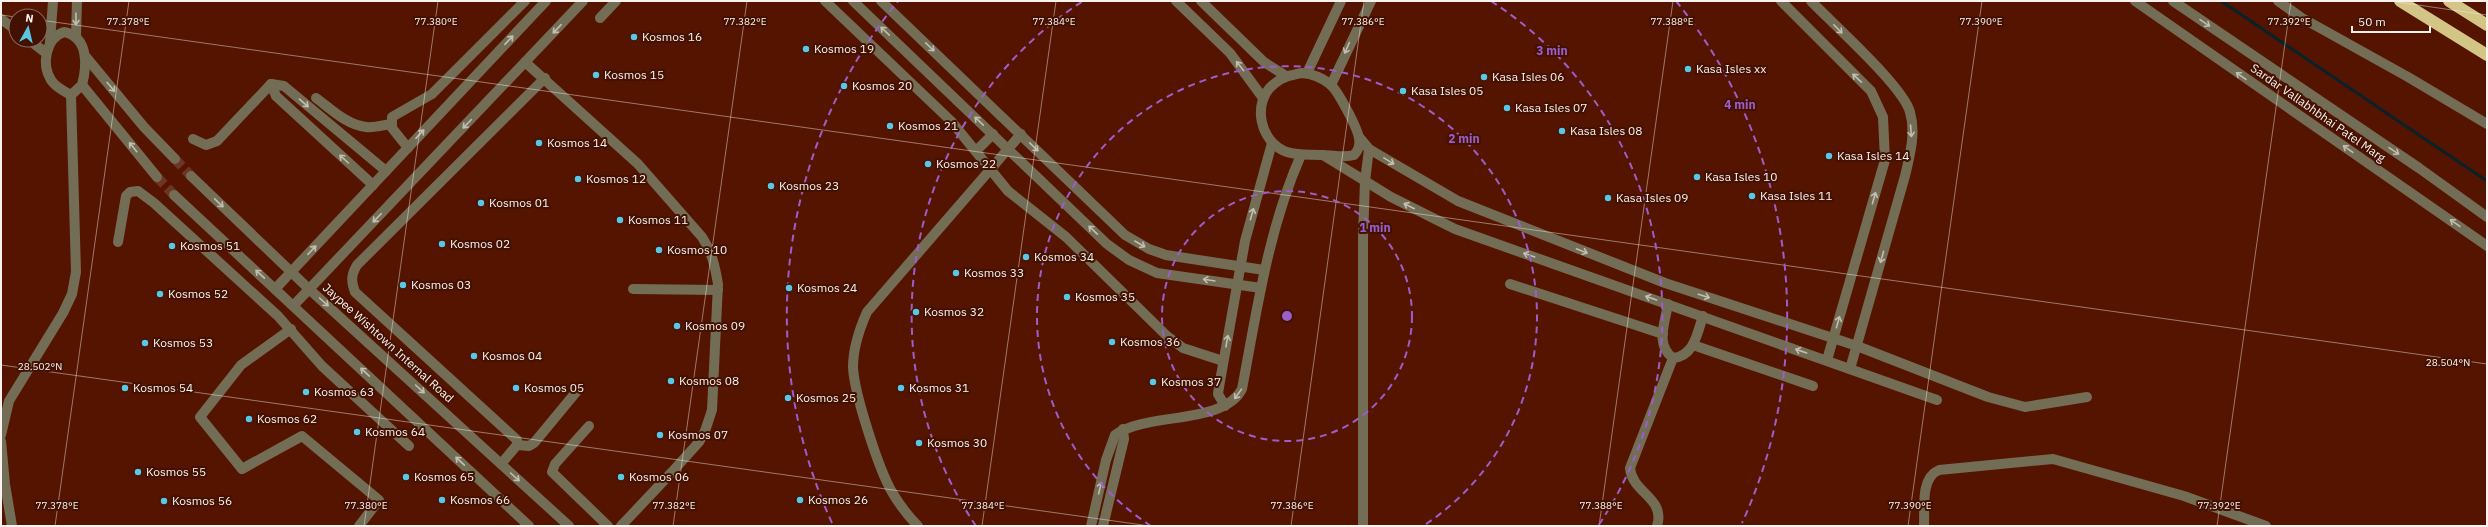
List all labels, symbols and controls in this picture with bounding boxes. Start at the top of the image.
north arrow [8,8,48,48]
scale bar [2352,8,2430,34]
text: N [24,11,34,26]
one-way arrow [72,12,80,25]
text: 50 m [2358,14,2386,29]
text: 77.378°E [106,15,150,28]
text: 77.380°E [414,15,458,28]
text: 77.382°E [723,15,767,28]
text: 77.384°E [1032,15,1076,28]
text: 77.386°E [1341,15,1385,28]
text: 77.388°E [1650,15,1694,28]
text: 77.390°E [1959,15,2003,28]
text: 77.392°E [2267,15,2311,28]
one-way arrow [2200,19,2211,27]
one-way arrow [552,24,562,34]
one-way arrow [1833,24,1843,34]
one-way arrow [880,26,890,36]
place label: Kosmos 16 [642,29,702,44]
marker: Kosmos 16 [629,32,639,42]
one-way arrow [505,35,514,45]
place label: Kosmos 19 [814,41,874,56]
one-way arrow [925,42,935,52]
one-way arrow [1343,42,1350,54]
text: 3 min [1536,43,1568,58]
marker: Kosmos 19 [801,44,811,54]
street label: Sardar Vallabhbhai Patel Marg [2248,60,2389,165]
one-way arrow [1236,61,1245,72]
place label: Kasa Isles xx [1696,61,1766,76]
marker: Kasa Isles xx [1683,64,1693,74]
place label: Kosmos 15 [604,67,664,82]
place label: Kasa Isles 06 [1492,69,1565,84]
marker: Kosmos 15 [591,70,601,80]
marker: Kasa Isles 06 [1479,72,1489,82]
one-way arrow [2236,72,2247,80]
one-way arrow [1852,73,1862,83]
place label: Kosmos 20 [852,78,912,93]
marker: Kosmos 20 [839,81,849,91]
one-way arrow [106,82,115,93]
place label: Kasa Isles 05 [1411,83,1484,98]
marker: Kasa Isles 05 [1398,86,1408,96]
text: 4 min [1724,97,1756,112]
one-way arrow [298,99,309,108]
place label: Kasa Isles 07 [1515,100,1588,115]
marker: Kasa Isles 07 [1502,103,1512,113]
one-way arrow [974,116,984,126]
one-way arrow [463,118,472,128]
place label: Kosmos 21 [898,118,958,133]
marker: Kosmos 21 [885,121,895,131]
place label: Kasa Isles 08 [1570,123,1643,138]
one-way arrow [1908,124,1915,137]
marker: Kasa Isles 08 [1557,126,1567,136]
one-way arrow [416,129,425,139]
text: 2 min [1448,131,1480,146]
place label: Kosmos 14 [547,135,607,150]
marker: Kosmos 14 [534,138,544,148]
one-way arrow [128,141,137,152]
one-way arrow [1029,142,1039,152]
one-way arrow [2343,145,2354,153]
one-way arrow [2388,147,2399,155]
place label: Kasa Isles 14 [1837,148,1910,163]
marker: Kasa Isles 14 [1824,151,1834,161]
one-way arrow [339,154,349,164]
place label: Kosmos 22 [936,156,996,171]
one-way arrow [1383,157,1395,165]
marker: Kosmos 22 [923,159,933,169]
place label: Kasa Isles 10 [1705,169,1778,184]
place label: Kosmos 12 [586,171,646,186]
marker: Kasa Isles 10 [1692,172,1702,182]
marker: Kosmos 12 [573,174,583,184]
place label: Kosmos 23 [779,178,839,193]
marker: Kosmos 23 [766,181,776,191]
place label: Kasa Isles 11 [1760,188,1833,203]
place label: Kasa Isles 09 [1616,190,1689,205]
marker: Kasa Isles 11 [1747,191,1757,201]
one-way arrow [1871,191,1878,204]
marker: Kasa Isles 09 [1603,193,1613,203]
place label: Kosmos 01 [489,195,549,210]
one-way arrow [214,198,224,208]
marker: Kosmos 01 [476,198,486,208]
one-way arrow [1403,202,1415,209]
one-way arrow [1249,207,1256,220]
place label: Kosmos 11 [628,212,688,227]
one-way arrow [373,213,382,223]
marker: Kosmos 11 [615,215,625,225]
one-way arrow [2450,219,2461,227]
text: 1 min [1359,220,1391,235]
one-way arrow [1088,225,1098,235]
place label: Kosmos 02 [450,236,510,251]
place label: Kosmos 51 [180,238,240,253]
marker: Kosmos 02 [437,239,447,249]
one-way arrow [1134,240,1146,248]
marker: Kosmos 51 [167,241,177,251]
place label: Kosmos 10 [667,242,727,257]
one-way arrow [307,245,316,255]
marker: Kosmos 10 [654,245,664,255]
one-way arrow [1576,247,1588,255]
place label: Kosmos 34 [1034,249,1094,264]
one-way arrow [1523,251,1535,259]
one-way arrow [1878,251,1885,264]
marker: Kosmos 34 [1021,252,1031,262]
place label: Kosmos 33 [964,265,1024,280]
marker: Kosmos 33 [951,268,961,278]
one-way arrow [255,269,265,278]
one-way arrow [1203,276,1216,284]
place label: Kosmos 03 [411,277,471,292]
street label: Jaypee Wishtown Internal Road [320,280,457,405]
marker: Kosmos 03 [398,280,408,290]
place label: Kosmos 24 [797,280,857,295]
marker: Kosmos 24 [784,283,794,293]
place label: Kosmos 52 [168,286,228,301]
marker: Kosmos 52 [155,289,165,299]
place label: Kosmos 35 [1075,289,1135,304]
marker: Kosmos 35 [1062,292,1072,302]
one-way arrow [1698,293,1711,300]
one-way arrow [1646,294,1658,302]
one-way arrow [318,297,329,306]
place label: Kosmos 32 [924,304,984,319]
marker: Kosmos 32 [911,307,921,317]
centre of rings [1280,309,1294,323]
one-way arrow [1835,316,1842,329]
place label: Kosmos 09 [685,318,745,333]
marker: Kosmos 09 [672,321,682,331]
place label: Kosmos 36 [1120,334,1180,349]
place label: Kosmos 53 [153,335,213,350]
one-way arrow [1223,335,1231,348]
marker: Kosmos 36 [1107,337,1117,347]
marker: Kosmos 53 [140,338,150,348]
one-way arrow [1795,346,1807,354]
place label: Kosmos 04 [482,348,542,363]
marker: Kosmos 04 [469,351,479,361]
text: 28.504°N [2426,356,2470,369]
text: 28.502°N [18,360,62,373]
one-way arrow [360,367,370,377]
place label: Kosmos 08 [679,373,739,388]
place label: Kosmos 37 [1161,374,1221,389]
marker: Kosmos 08 [666,376,676,386]
marker: Kosmos 37 [1148,377,1158,387]
place label: Kosmos 54 [133,380,193,395]
place label: Kosmos 05 [524,380,584,395]
place label: Kosmos 31 [909,380,969,395]
marker: Kosmos 54 [120,383,130,393]
marker: Kosmos 05 [511,383,521,393]
marker: Kosmos 31 [896,383,906,393]
place label: Kosmos 63 [314,384,374,399]
one-way arrow [414,385,425,394]
marker: Kosmos 63 [301,387,311,397]
one-way arrow [1234,389,1242,400]
place label: Kosmos 25 [796,390,856,405]
marker: Kosmos 25 [783,393,793,403]
place label: Kosmos 62 [257,411,317,426]
marker: Kosmos 62 [244,414,254,424]
place label: Kosmos 64 [365,424,425,439]
marker: Kosmos 64 [352,427,362,437]
place label: Kosmos 07 [668,427,728,442]
marker: Kosmos 07 [655,430,665,440]
place label: Kosmos 30 [927,435,987,450]
marker: Kosmos 30 [914,438,924,448]
one-way arrow [455,456,465,466]
place label: Kosmos 55 [146,464,206,479]
marker: Kosmos 55 [133,467,143,477]
place label: Kosmos 65 [414,469,474,484]
place label: Kosmos 06 [629,469,689,484]
marker: Kosmos 65 [401,472,411,482]
marker: Kosmos 06 [616,472,626,482]
one-way arrow [510,473,521,482]
one-way arrow [1096,482,1104,495]
place label: Kosmos 66 [450,492,510,507]
place label: Kosmos 26 [808,492,868,507]
place label: Kosmos 56 [172,493,232,508]
marker: Kosmos 66 [437,495,447,505]
marker: Kosmos 26 [795,495,805,505]
marker: Kosmos 56 [159,496,169,506]
text: 77.378°E [35,499,79,512]
text: 77.380°E [344,499,388,512]
text: 77.382°E [652,499,696,512]
text: 77.384°E [961,499,1005,512]
text: 77.386°E [1270,499,1314,512]
text: 77.388°E [1579,499,1623,512]
text: 77.390°E [1888,499,1932,512]
text: 77.392°E [2197,499,2241,512]

